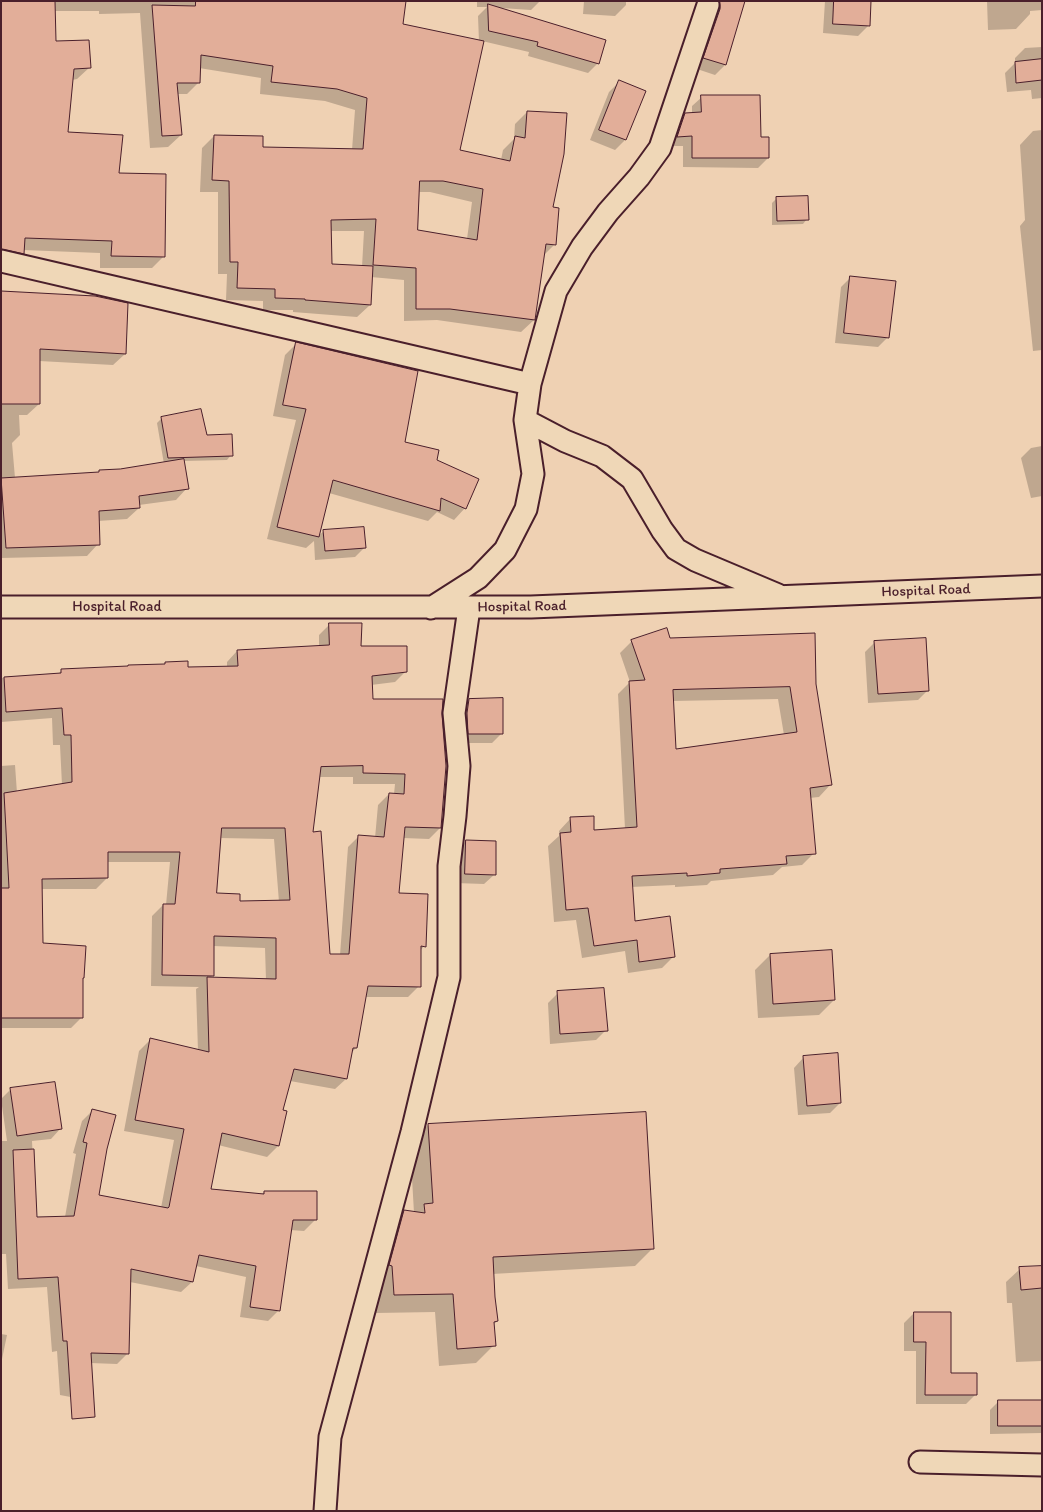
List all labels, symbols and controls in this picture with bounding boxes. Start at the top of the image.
street label: Hospital Road [881,580,971,602]
street label: Hospital Road [477,597,567,617]
street label: Hospital Road [72,598,162,616]

